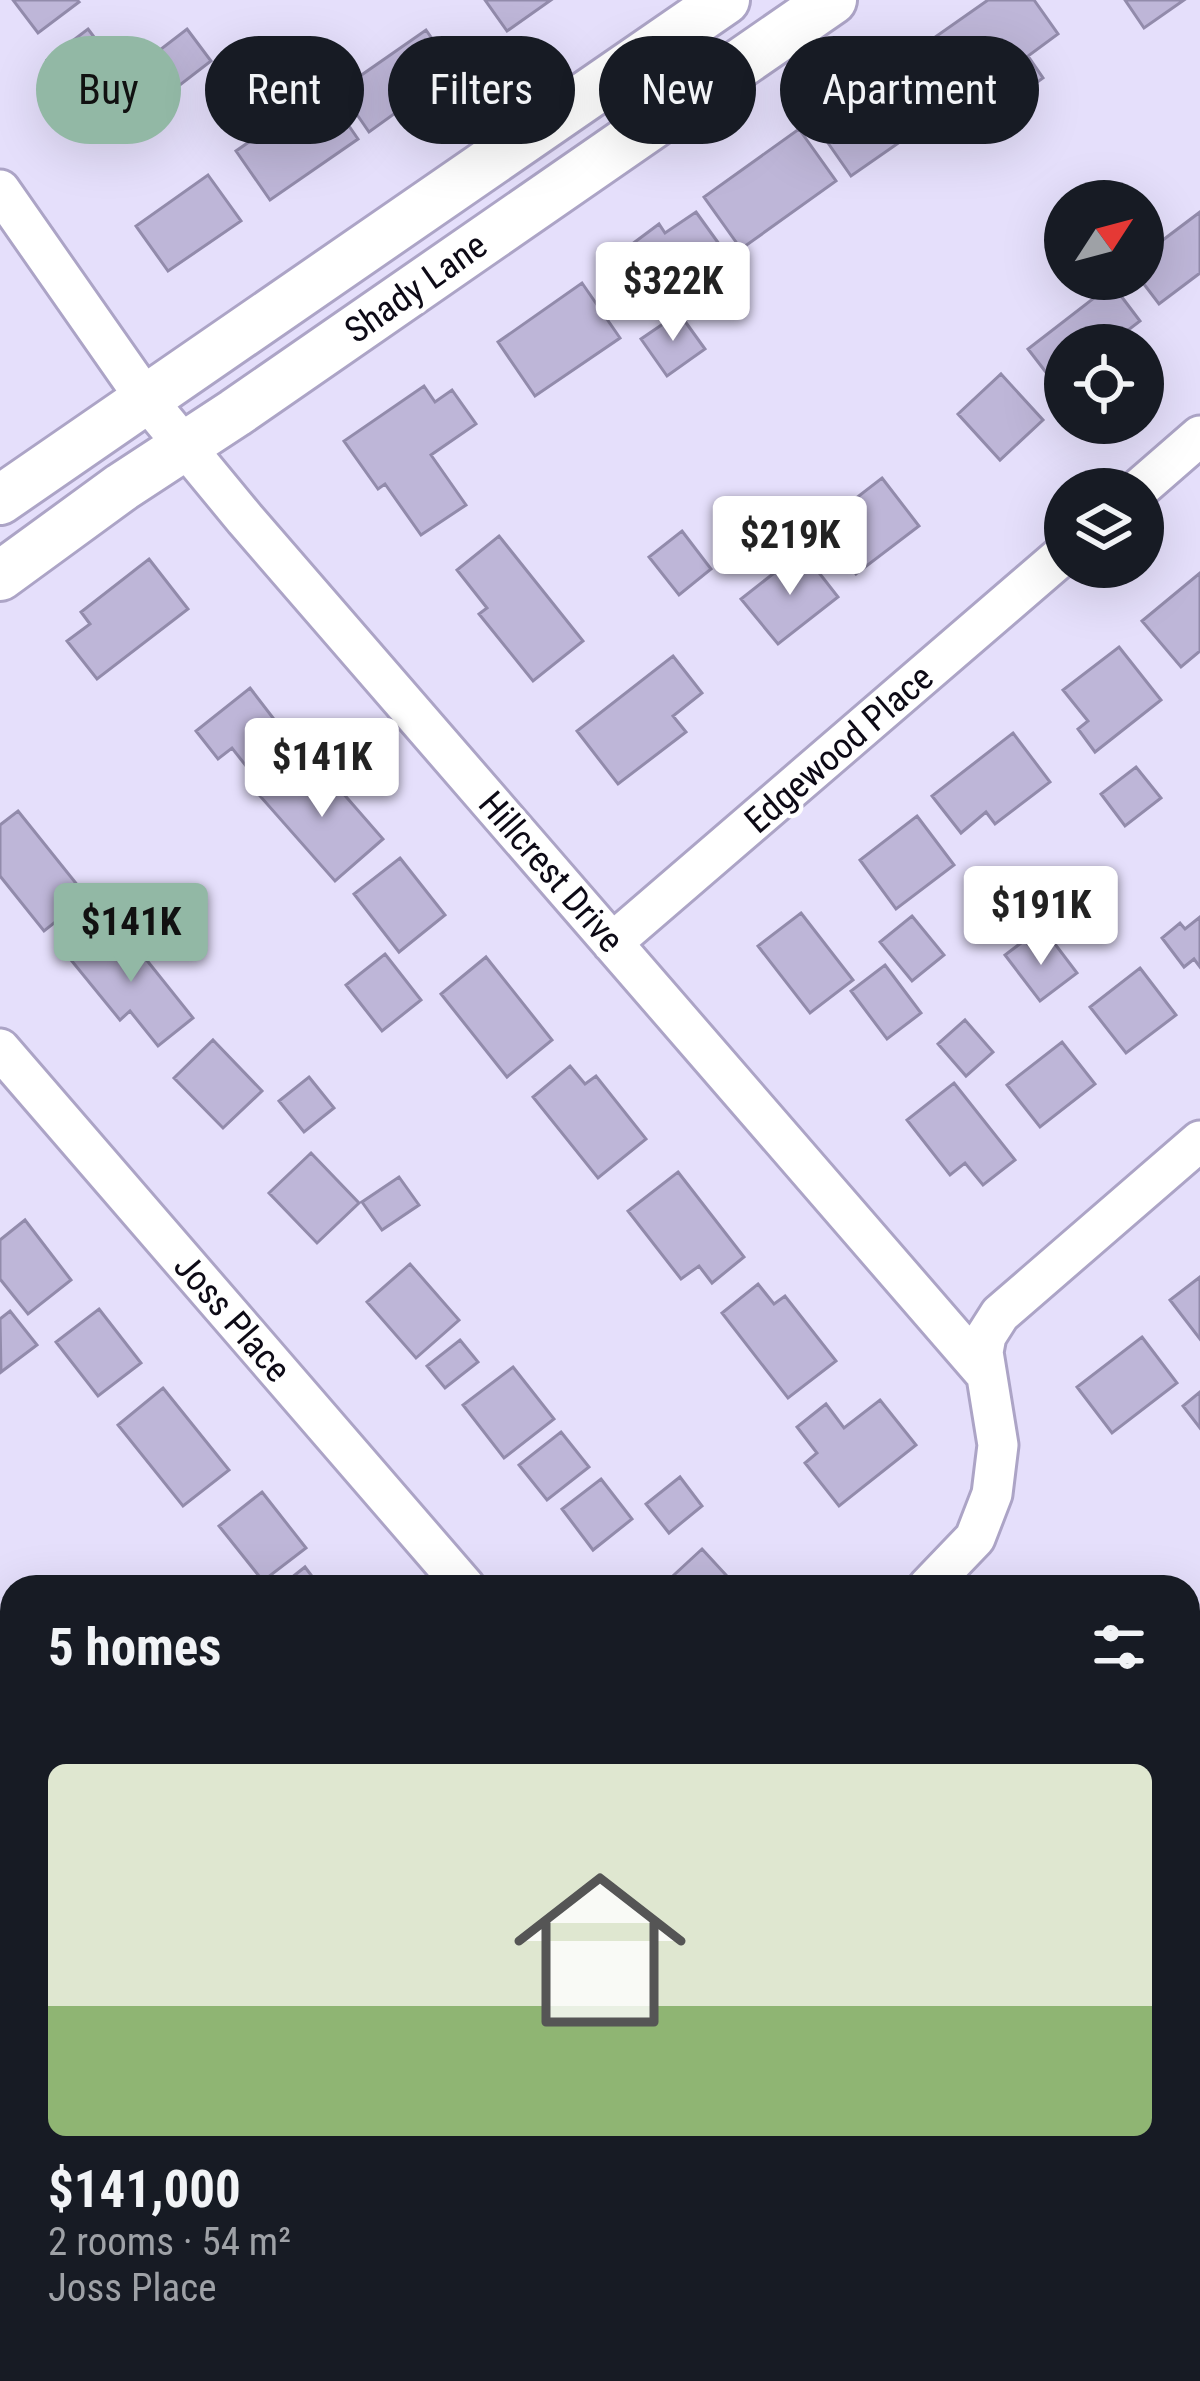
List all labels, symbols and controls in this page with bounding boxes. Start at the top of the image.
chip: Buy [36,36,181,144]
chip: Rent [205,36,364,144]
chip: Filters [388,36,575,144]
chip: New [599,36,756,144]
chip: Apartment [780,36,1039,144]
north arrow [1044,180,1164,300]
map controls [1044,180,1164,588]
street label: Shady Lane [337,224,495,352]
pin: $322K [589,242,757,344]
text: $322K [623,258,723,304]
button: locate [1044,324,1164,444]
button: layers [1044,468,1164,588]
pin: $219K [706,496,874,598]
text: $219K [740,512,840,558]
street label: Edgewood Place [737,656,941,842]
pin: $141K [238,718,406,820]
text: $141K [272,734,372,780]
street label: Hillcrest Drive [470,783,632,961]
pin: $191K [957,866,1125,968]
text: $191K [991,882,1091,928]
pin: $141K [47,883,215,985]
text: $141K [81,899,181,945]
street label: Joss Place [165,1246,299,1390]
icon: filters [1086,1614,1152,1680]
text: 5 homes [48,1618,221,1677]
icon: home [492,1842,708,2058]
text: $141,000 [48,2160,241,2219]
text: 2 rooms · 54 m² [48,2219,291,2265]
text: Joss Place [48,2265,217,2311]

